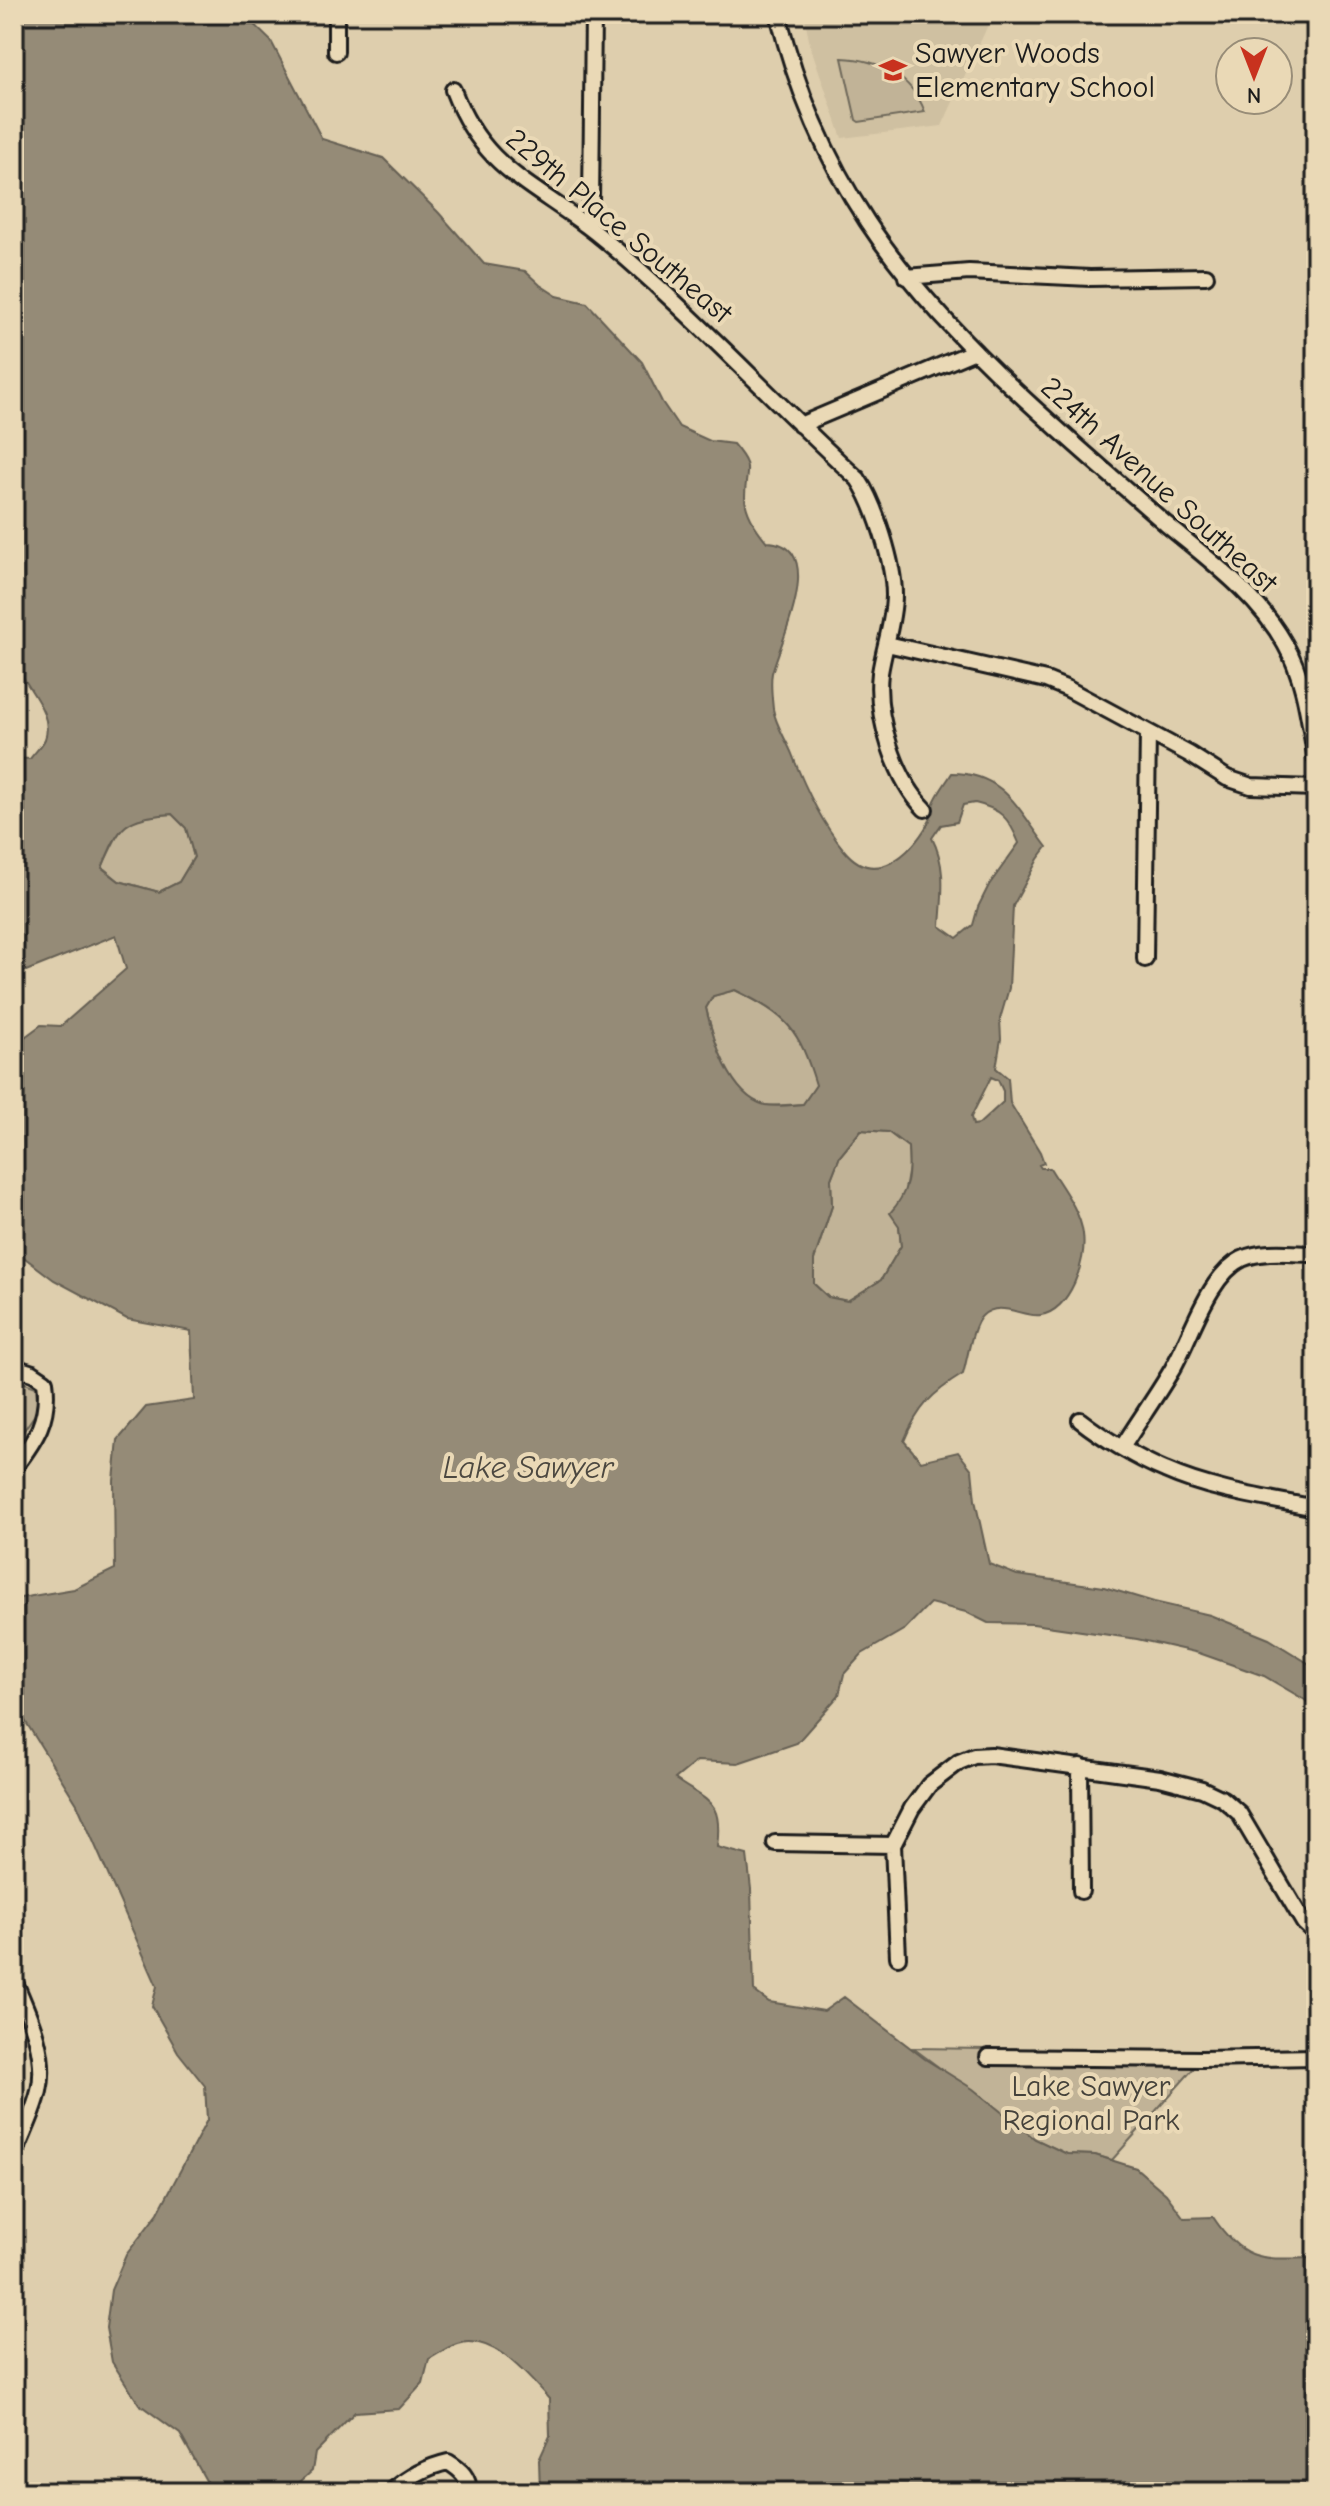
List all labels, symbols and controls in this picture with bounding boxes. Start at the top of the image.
place label: Sawyer Woods Elementary School [915,36,1155,105]
north arrow [1214,36,1294,116]
school or university icon: Sawyer Woods Elementary School [878,55,908,85]
text: N [1247,82,1261,108]
street label: 229th Place Southeast [499,121,740,332]
street label: 224th Avenue Southeast [1034,370,1285,601]
water label: Lake Sawyer [443,1449,615,1486]
park label: Lake Sawyer Regional Park [1002,2069,1180,2138]

